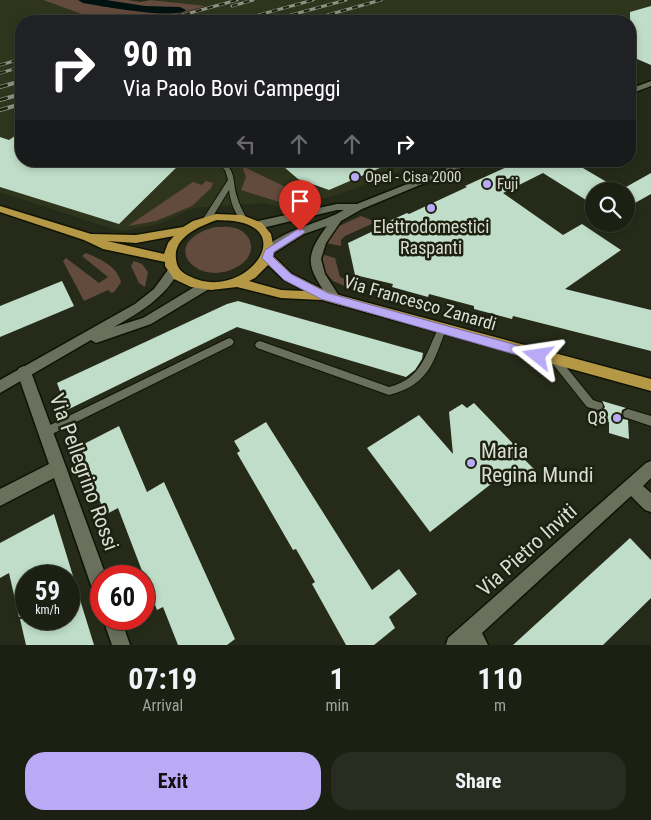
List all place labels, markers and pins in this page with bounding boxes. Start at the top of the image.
place label: Opel - Cisa 2000 [365,168,462,186]
marker: Opel - Cisa 2000 [349,171,361,183]
place label: Fuji [497,175,518,193]
marker: Fuji [481,178,493,190]
pin [279,180,321,231]
marker: Elettrodomestici Raspanti [425,202,437,214]
place label: Elettrodomestici Raspanti [373,216,489,258]
place label: Q8 [587,407,607,428]
marker: Q8 [611,412,623,424]
place label: Maria Regina Mundi [481,439,594,487]
marker: Maria Regina Mundi [465,457,477,469]

